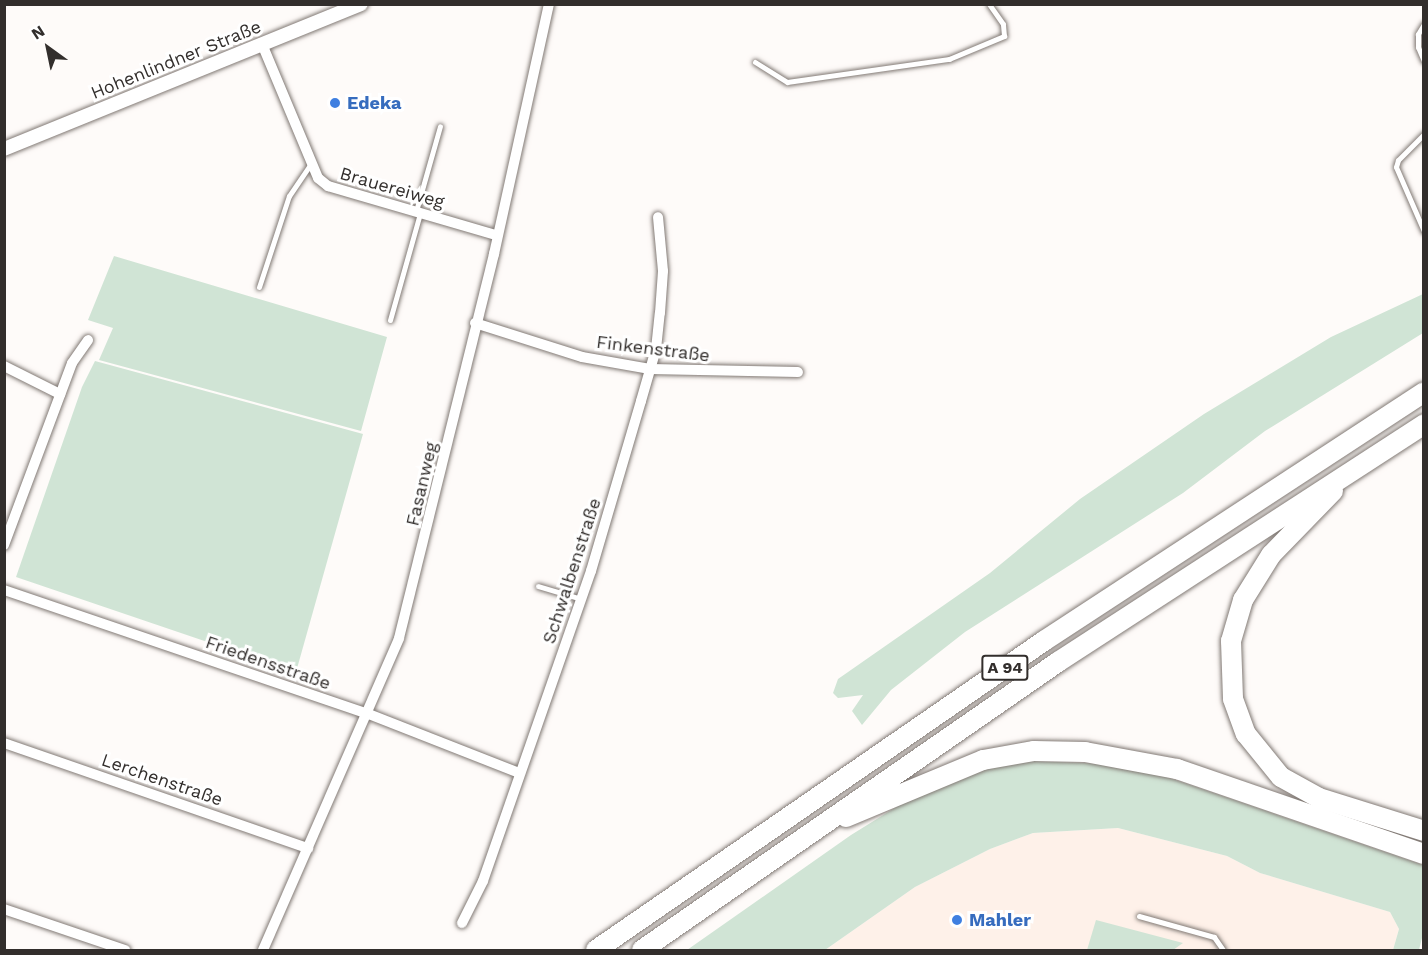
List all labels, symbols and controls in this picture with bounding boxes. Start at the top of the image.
street label: Hohenlindner Straße [88,16,264,104]
north arrow [18,18,78,78]
text: N [28,21,48,44]
place label: Edeka [347,92,401,114]
marker: Edeka [328,96,342,110]
street label: Brauereiweg [337,163,447,213]
street label: Finkenstraße [595,331,711,367]
street label: Fasanweg [402,440,442,528]
street label: Schwalbenstraße [538,495,606,647]
street label: Friedensstraße [203,631,333,695]
road number: A 94 [981,655,1029,681]
street label: Lerchenstraße [99,749,225,811]
place label: Mahler [969,909,1031,931]
marker: Mahler [950,913,964,927]

